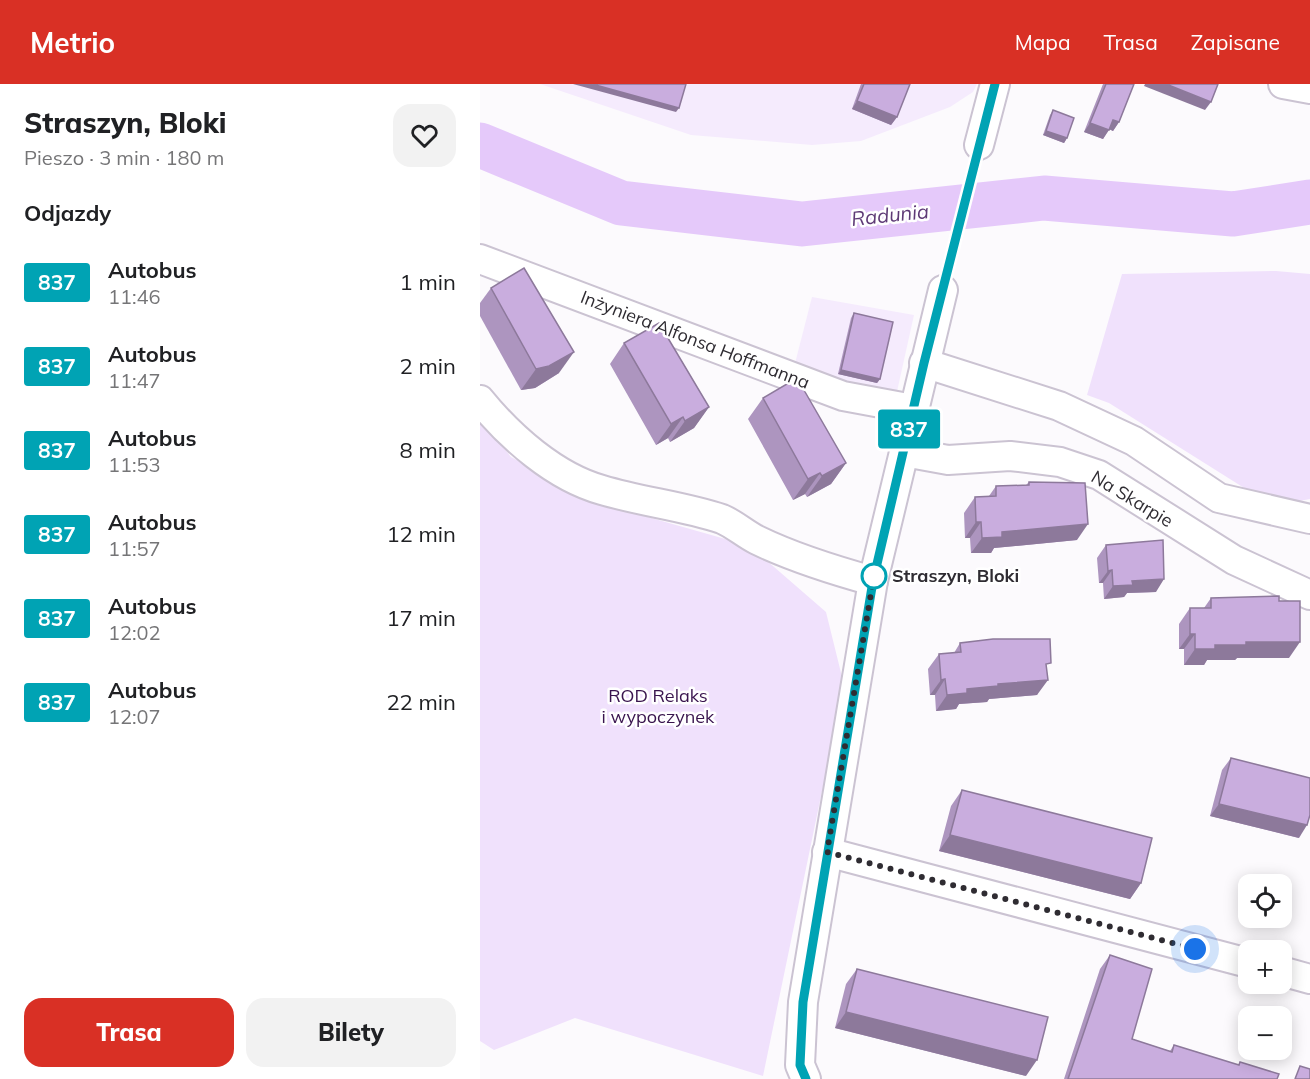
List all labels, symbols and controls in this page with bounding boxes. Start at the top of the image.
text: Metrio [30,25,115,60]
text: Mapa [1015,29,1071,55]
text: Trasa [1104,29,1158,55]
text: Zapisane [1191,29,1280,55]
button: heart [393,104,456,167]
text: Straszyn, Bloki [24,105,227,140]
text: Pieszo · 3 min · 180 m [24,145,224,170]
water label: Radunia [850,198,930,231]
text: Odjazdy [24,199,111,227]
text: Autobus [108,256,197,284]
text: 1 min [400,268,456,296]
text: 837 [38,269,76,295]
text: 11:46 [108,284,161,309]
street label: Inżyniera Alfonsa Hoffmanna [577,285,813,394]
text: Autobus [108,340,197,368]
text: 2 min [400,352,456,380]
text: 837 [38,353,76,379]
text: 11:47 [108,368,161,393]
line badge: 837 [874,410,944,448]
text: 837 [890,416,928,442]
text: Autobus [108,424,197,452]
text: 8 min [400,436,456,464]
text: 837 [38,437,76,463]
text: 11:53 [108,452,161,477]
street label: Na Skarpie [1087,465,1177,532]
text: Autobus [108,508,197,536]
text: 12 min [386,520,456,548]
text: 837 [38,521,76,547]
text: 11:57 [108,536,161,561]
marker: Straszyn, Bloki [861,563,887,589]
place label: Straszyn, Bloki [892,564,1019,587]
text: Autobus [108,592,197,620]
text: 17 min [386,604,456,632]
text: 837 [38,605,76,631]
text: 12:02 [108,620,161,645]
text: Autobus [108,676,197,704]
park label: ROD Relaks i wypoczynek [602,684,715,728]
text: 22 min [386,688,456,716]
text: 837 [38,689,76,715]
text: 12:07 [108,704,161,729]
map controls [1238,874,1292,1060]
button: locate [1238,874,1292,928]
your location [1180,934,1210,964]
button: + [1238,940,1292,994]
button: Trasa [24,998,234,1067]
button: Bilety [246,998,456,1067]
button: − [1238,1006,1292,1060]

